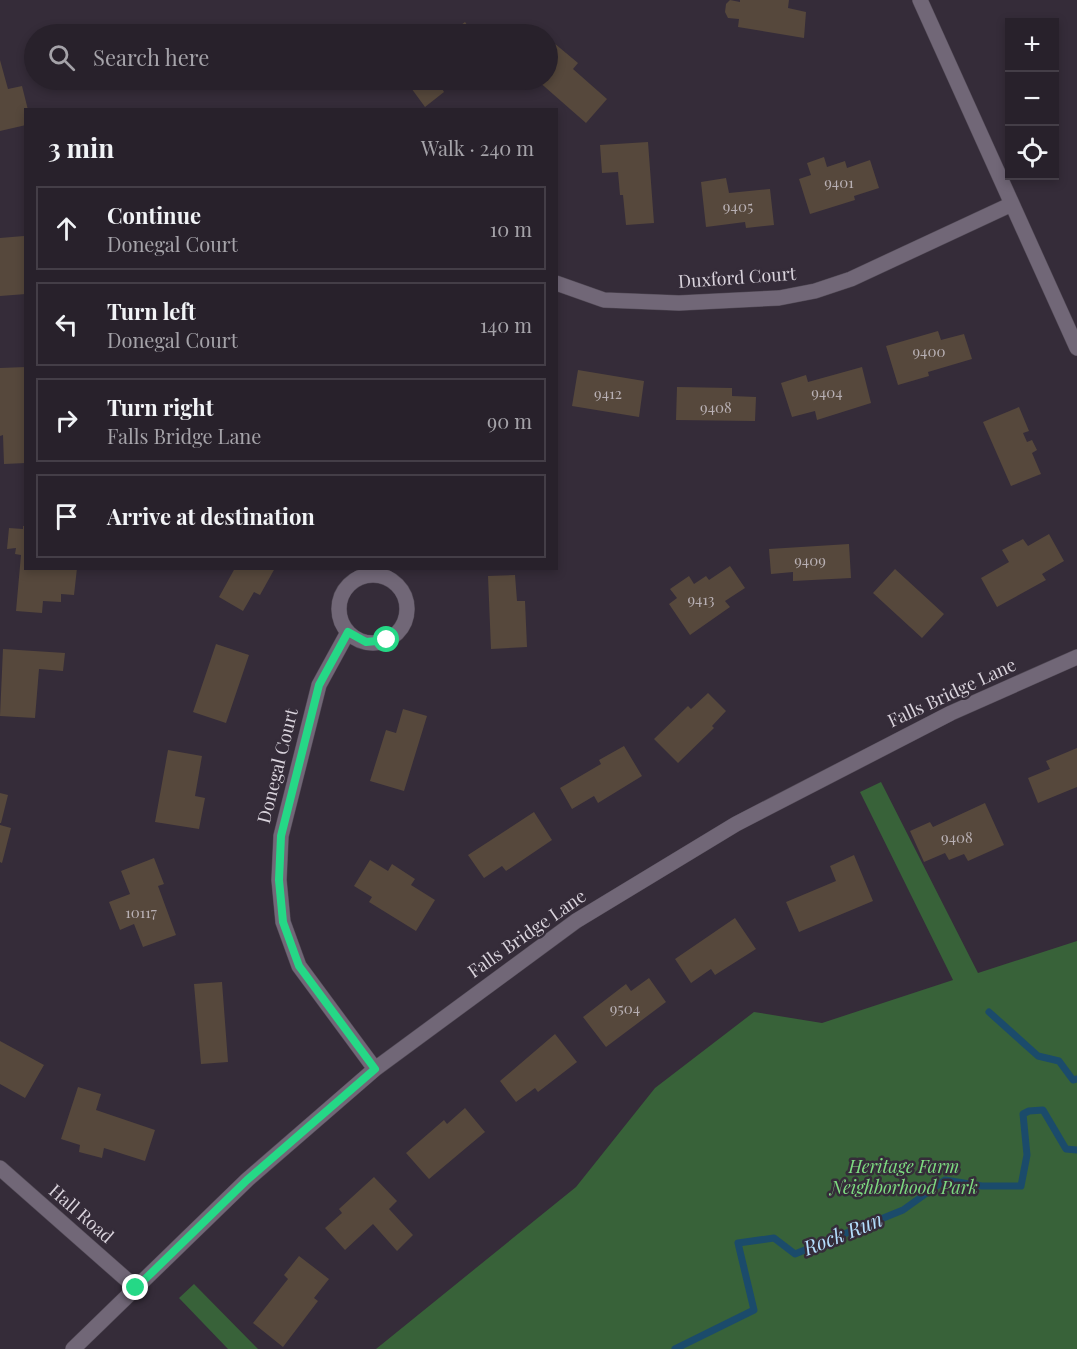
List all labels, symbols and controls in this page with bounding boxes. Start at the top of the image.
map controls [1005,18,1059,180]
button: + [1005,18,1059,72]
search box [24,24,558,90]
icon: search [45,41,78,74]
text: Search here [93,42,209,72]
button: − [1005,72,1059,126]
button: locate [1005,126,1059,180]
text: 3 min [48,130,114,165]
text: Walk · 240 m [421,134,534,161]
house number: 9401 [824,172,854,192]
house number: 9405 [723,196,753,216]
text: Continue [107,200,201,230]
icon: ahead [50,212,83,245]
text: 10 m [490,215,532,242]
text: Donegal Court [107,230,238,257]
street label: Duxford Court [677,261,797,293]
text: Turn left [107,296,196,326]
icon: left [50,308,83,341]
text: 140 m [480,311,532,338]
text: Donegal Court [107,326,238,353]
house number: 9400 [912,341,946,361]
house number: 9404 [811,382,843,402]
house number: 9412 [594,383,622,403]
text: Turn right [107,392,213,422]
house number: 9408 [700,397,732,417]
icon: right [50,404,83,437]
text: 90 m [487,407,532,434]
text: Falls Bridge Lane [107,422,261,449]
icon: arrive [50,500,83,533]
text: Arrive at destination [107,501,315,531]
house number: 9409 [794,550,826,570]
house number: 9413 [687,589,715,609]
route start [373,626,399,652]
street label: Falls Bridge Lane [884,652,1020,732]
street label: Donegal Court [251,705,303,826]
house number: 9408 [941,827,973,847]
street label: Falls Bridge Lane [463,883,590,983]
house number: 10117 [125,902,157,922]
house number: 9504 [610,998,640,1018]
park label: Heritage Farm Neighborhood Park [828,1154,978,1199]
street label: Hall Road [44,1179,119,1248]
water label: Rock Run [798,1204,886,1261]
route end [122,1274,148,1300]

